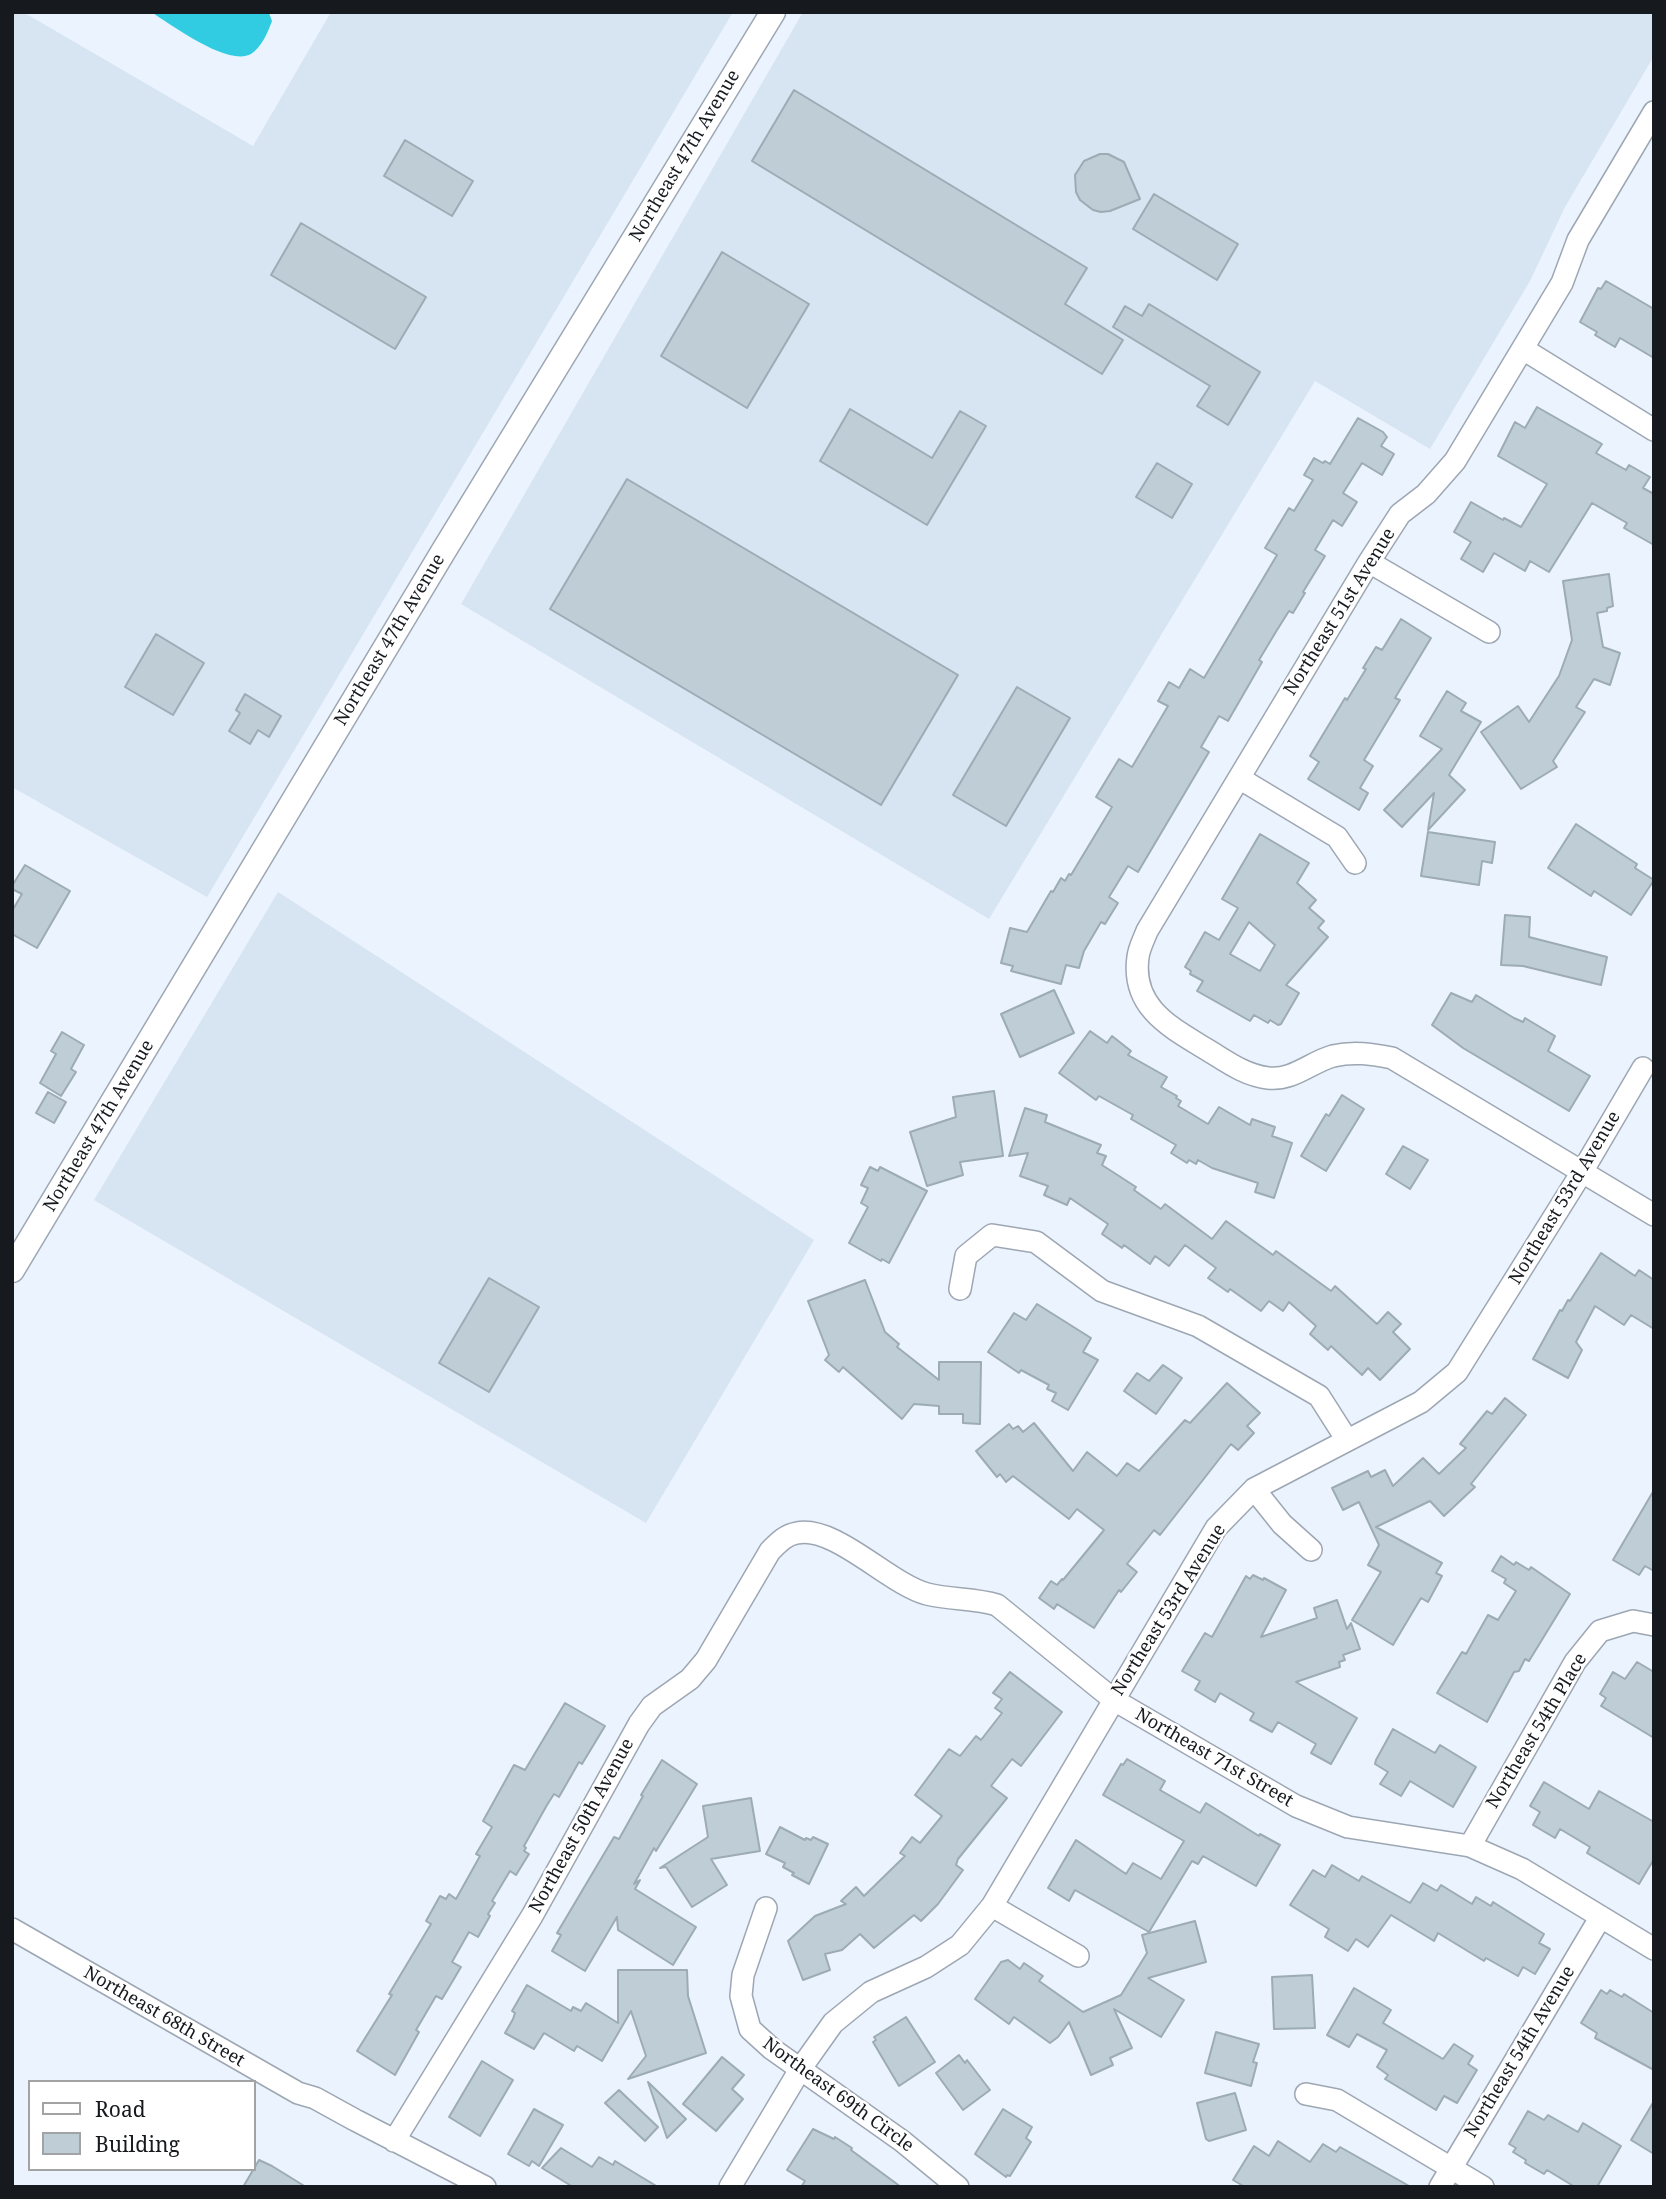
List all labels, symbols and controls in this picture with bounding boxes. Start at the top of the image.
street label: Northeast 47th Avenue [625,66,745,246]
street label: Northeast 51st Avenue [1280,525,1400,699]
street label: Northeast 47th Avenue [330,550,450,730]
street label: Northeast 47th Avenue [39,1036,159,1216]
street label: Northeast 53rd Avenue [1505,1108,1625,1288]
street label: Northeast 53rd Avenue [1107,1520,1231,1700]
street label: Northeast 54th Place [1482,1650,1592,1812]
street label: Northeast 71st Street [1131,1704,1297,1812]
street label: Northeast 50th Avenue [525,1735,639,1917]
street label: Northeast 68th Street [80,1962,248,2072]
street label: Northeast 54th Avenue [1460,1962,1580,2142]
street label: Northeast 69th Circle [758,2033,918,2157]
legend [28,2080,256,2171]
text: Road [95,2095,146,2123]
text: Building [95,2130,180,2158]

